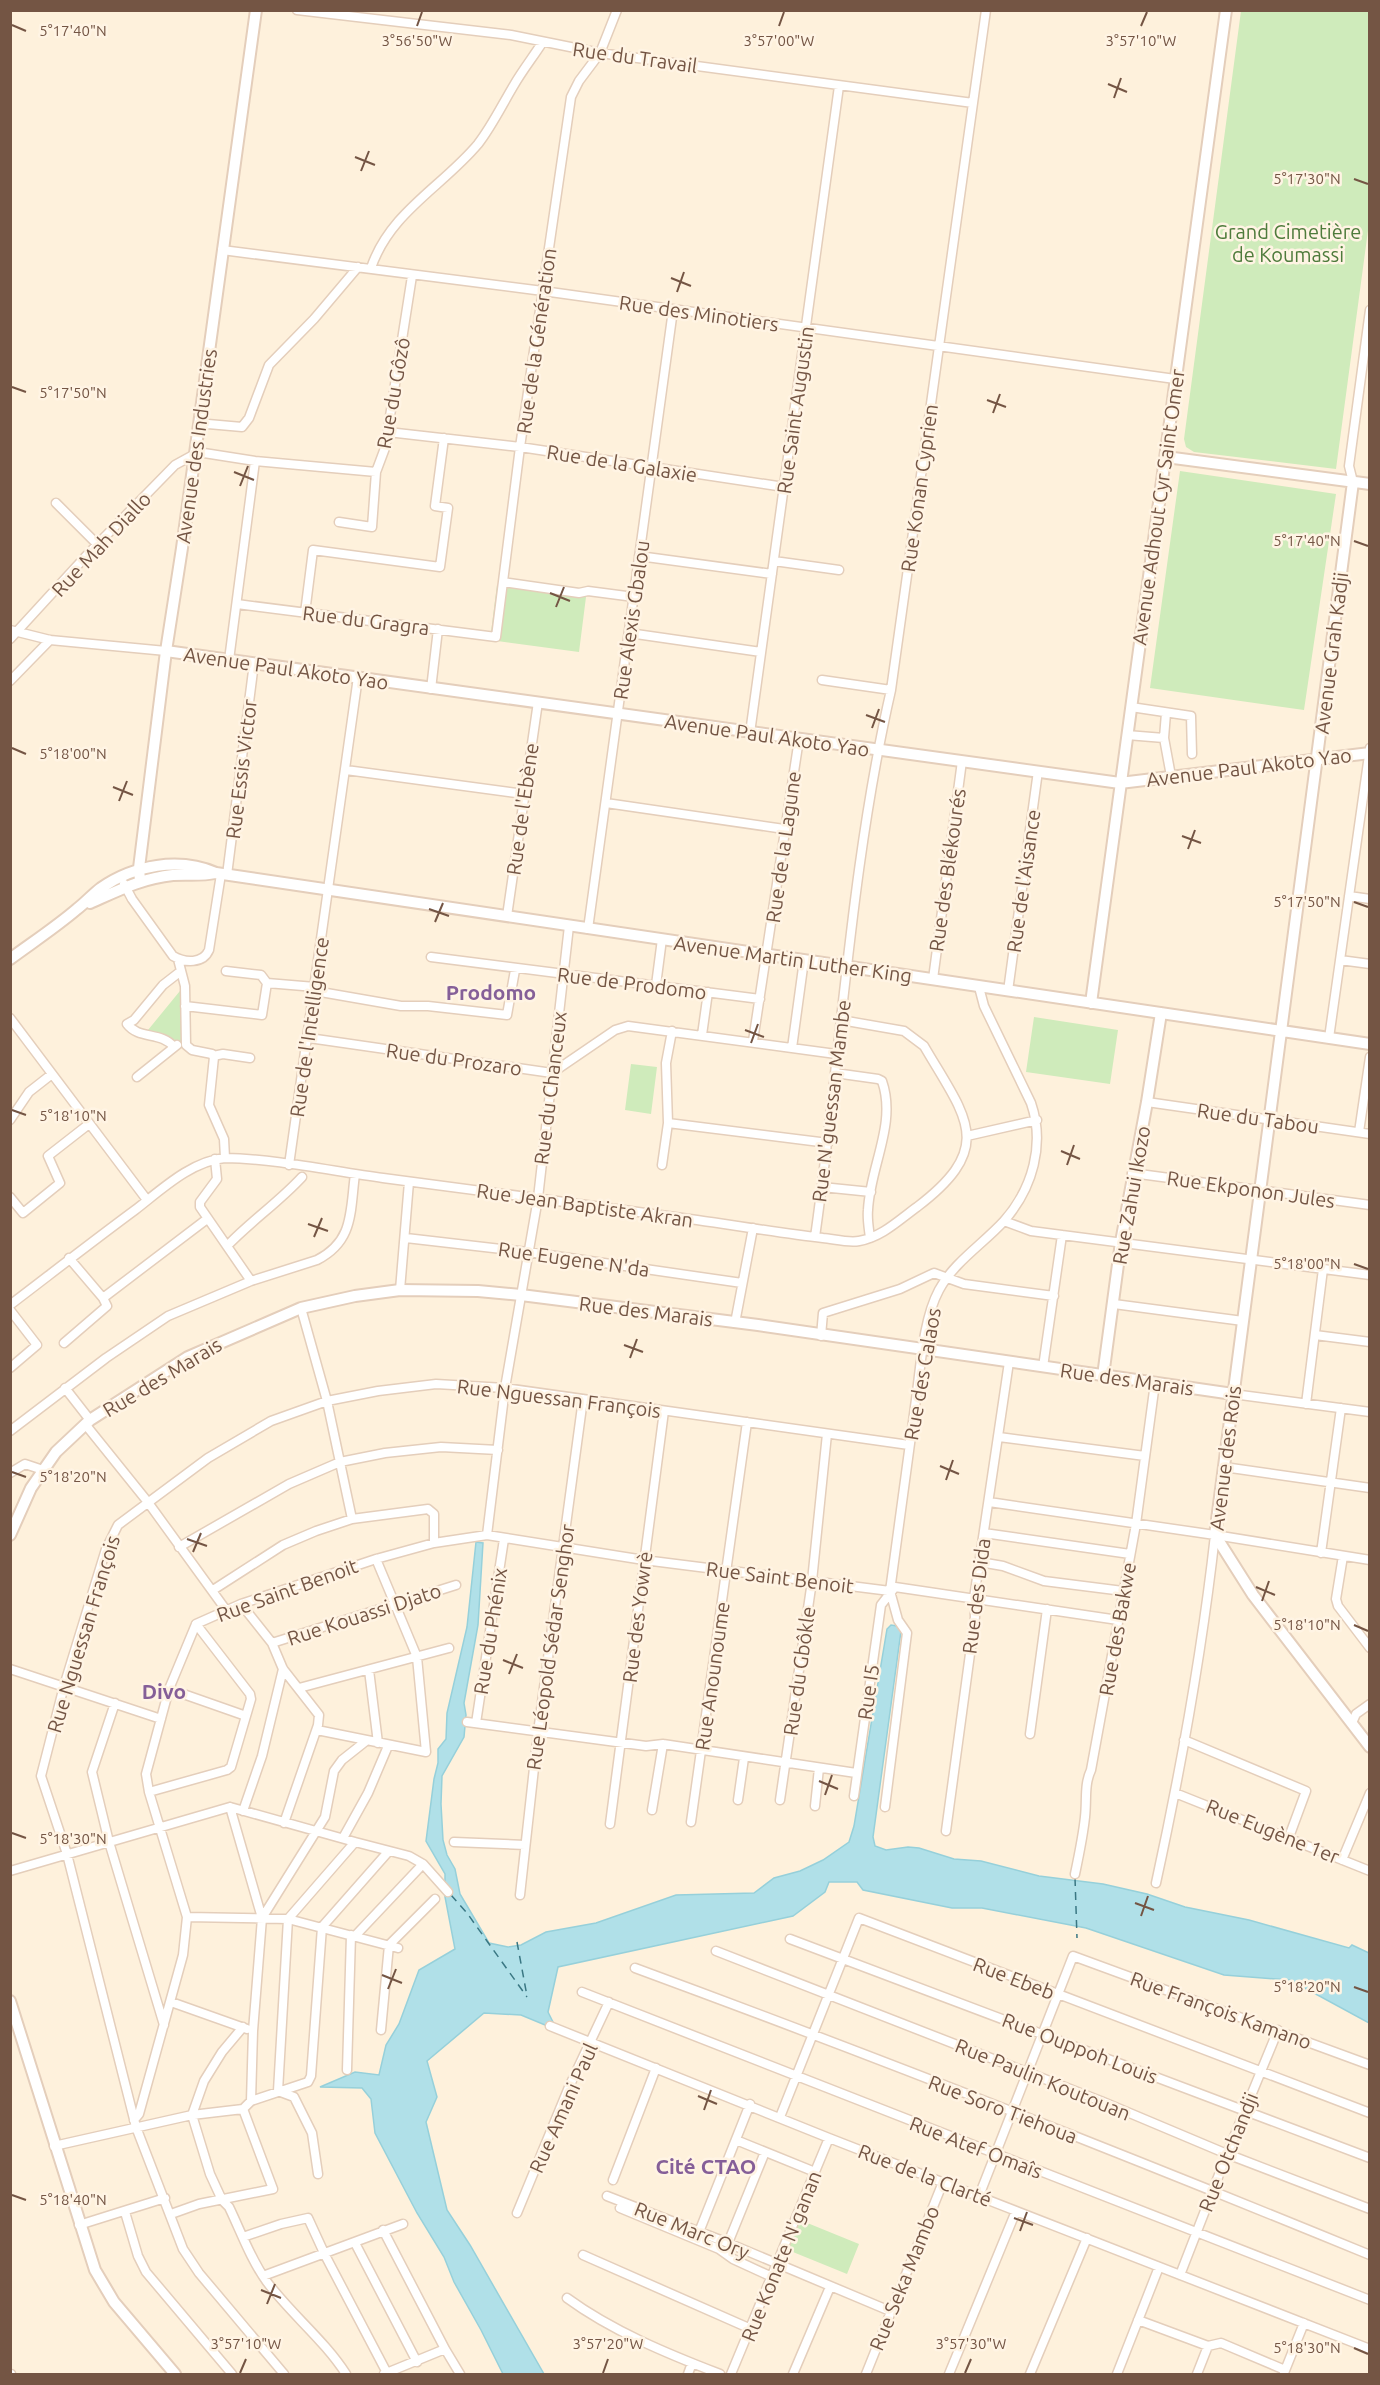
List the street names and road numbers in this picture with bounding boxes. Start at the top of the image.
street label: Rue du Travail [571,37,699,77]
street label: Rue de la Génération [512,247,560,435]
street label: Rue des Minotiers [618,290,780,336]
street label: Rue Saint Augustin [772,325,818,495]
street label: Rue du Gôzô [372,336,414,450]
street label: Avenue des Industries [171,347,221,545]
street label: Avenue Adhout Cyr Saint Omer [1127,367,1189,647]
street label: Rue Konan Cyprien [896,403,942,573]
street label: Rue de la Galaxie [545,440,699,486]
street label: Rue Mah Diallo [47,487,155,601]
street label: Rue Alexis Gbalou [608,539,654,701]
street label: Avenue Grah Kadji [1310,571,1352,735]
street label: Rue du Gragra [301,601,431,639]
street label: Avenue Paul Akoto Yao [182,642,390,694]
street label: Rue Essis Victor [221,697,261,840]
street label: Avenue Paul Akoto Yao [663,709,871,761]
street label: Rue de l'Ebène [501,741,543,877]
street label: Avenue Paul Akoto Yao [1145,743,1353,791]
street label: Rue de la Lagune [761,770,805,924]
street label: Rue des Blékourés [924,787,970,953]
street label: Rue de l'Aisance [1002,808,1044,954]
street label: Avenue Martin Luther King [672,931,914,987]
street label: Rue de l'Intelligence [285,935,333,1119]
street label: Rue de Prodomo [556,962,708,1004]
street label: Rue N'guessan Mambe [807,998,855,1204]
street label: Rue du Chanceux [529,1010,571,1166]
street label: Rue du Prozaro [385,1038,523,1080]
street label: Rue du Tabou [1196,1098,1320,1138]
street label: Rue Zahui Ikozo [1107,1124,1155,1266]
street label: Rue Ekponon Jules [1165,1166,1337,1212]
street label: Rue Jean Baptiste Akran [475,1178,695,1232]
street label: Rue Eugene N'da [497,1237,651,1281]
street label: Rue des Marais [578,1291,714,1331]
street label: Rue des Calaos [899,1306,945,1442]
street label: Rue des Marais [98,1332,226,1422]
street label: Rue des Marais [1059,1358,1195,1400]
street label: Rue Nguessan François [456,1374,662,1422]
street label: Avenue des Rois [1205,1384,1245,1532]
street label: Rue Léopold Sédar Senghor [521,1522,579,1771]
street label: Rue Nguessan François [42,1532,124,1736]
street label: Rue des Dida [957,1537,995,1655]
street label: Rue des Yowrè [618,1550,656,1684]
street label: Rue Saint Benoit [213,1554,361,1626]
street label: Rue Saint Benoit [705,1557,855,1597]
street label: Rue des Bakwe [1094,1560,1140,1698]
street label: Rue du Phénix [469,1566,511,1696]
street label: Rue Kouassi Djato [284,1578,444,1650]
street label: Rue Anounoume [690,1600,734,1752]
street label: Rue du Gbôkle [779,1605,819,1737]
street label: Rue I5 [853,1663,883,1721]
street label: Rue Eugène 1er [1203,1794,1343,1868]
street label: Rue Ebeb [970,1952,1058,2004]
street label: Rue François Kamano [1127,1967,1315,2053]
street label: Rue Ouppoh Louis [999,2008,1161,2088]
street label: Rue Paulin Koutouan [952,2033,1134,2125]
street label: Rue Amani Paul [524,2040,602,2176]
street label: Rue Soro Tiehoua [925,2070,1081,2148]
street label: Rue Otchandji [1194,2089,1262,2215]
street label: Rue Atef Omaîs [906,2111,1046,2183]
street label: Rue de la Clarté [855,2139,995,2211]
street label: Rue Konate N'ganan [736,2167,826,2345]
street label: Rue Marc Ory [631,2197,753,2264]
street label: Rue Seka Mambo [864,2202,944,2354]

